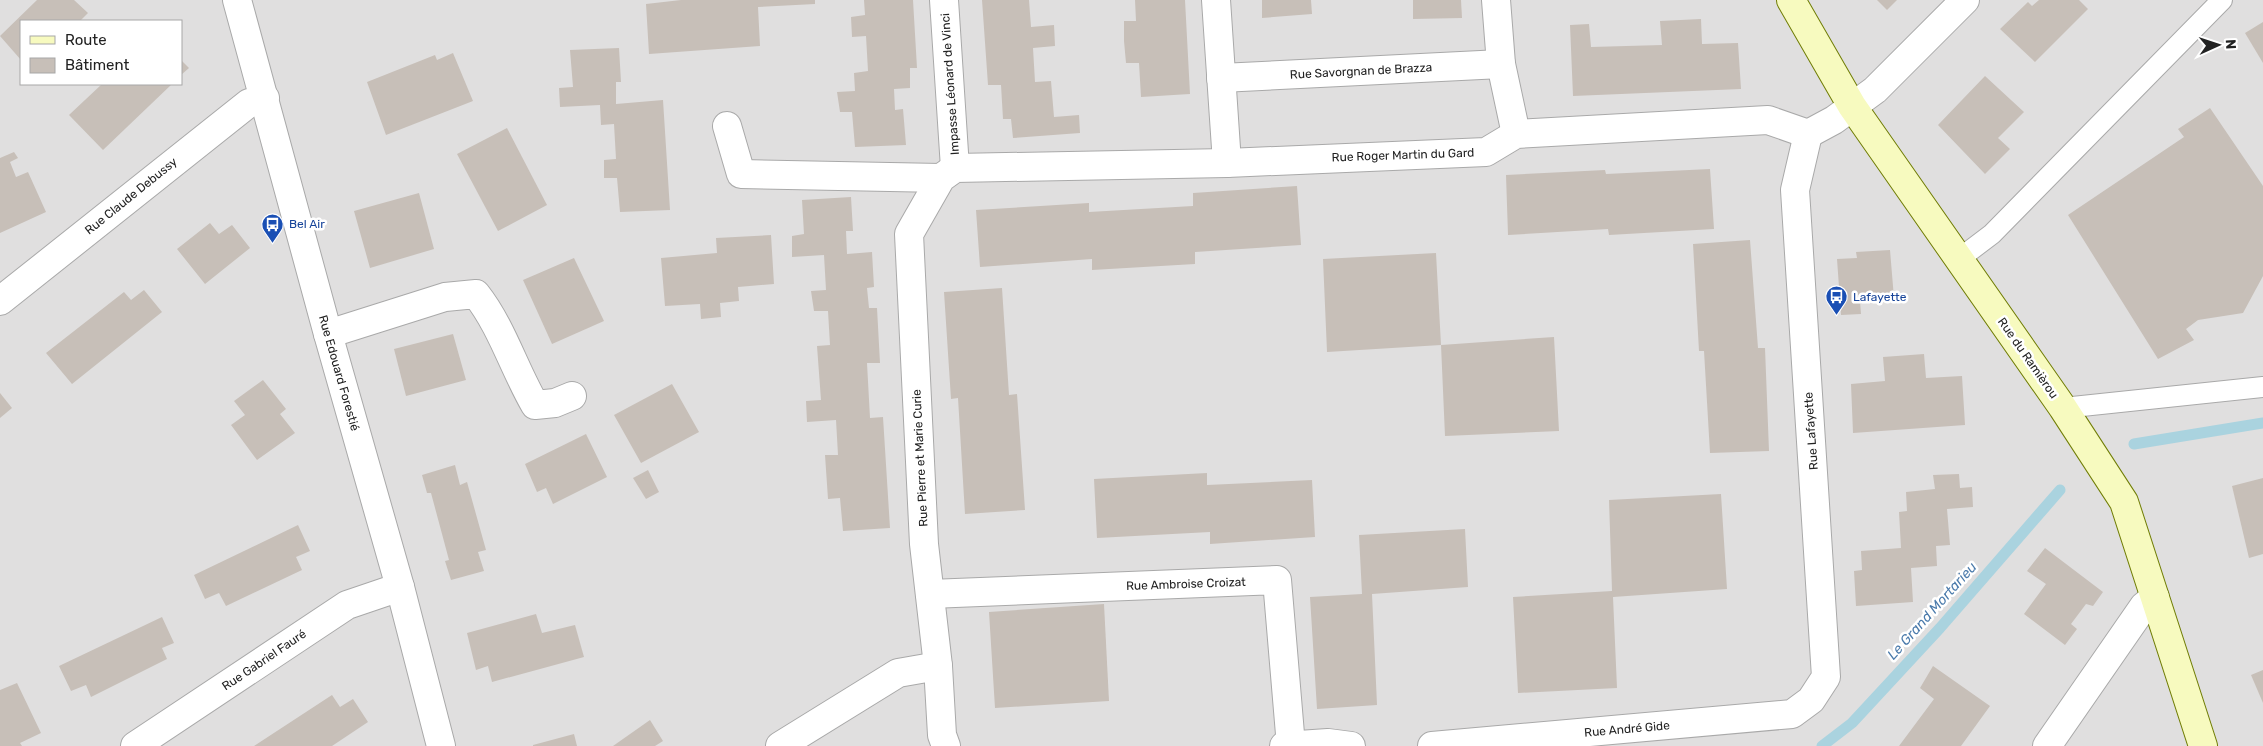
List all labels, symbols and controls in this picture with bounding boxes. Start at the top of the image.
street label: Impasse Léonard de Vinci [938,12,962,155]
legend [20,20,182,85]
north arrow [2193,20,2243,70]
text: Route [65,31,107,49]
text: N [2222,39,2239,50]
text: Bâtiment [65,56,129,74]
street label: Rue Savorgnan de Brazza [1289,60,1433,82]
street label: Rue Roger Martin du Gard [1331,146,1475,164]
street label: Rue Claude Debussy [82,154,180,237]
bus stop icon: Bel Air [261,212,285,243]
place label: Bel Air [289,217,325,231]
bus stop icon: Lafayette [1825,285,1849,316]
place label: Lafayette [1853,290,1907,304]
street label: Rue Edouard Forestié [316,314,362,433]
street label: Rue du Ramièrou [1995,315,2061,401]
street label: Rue Pierre et Marie Curie [909,389,931,527]
street label: Rue Lafayette [1801,391,1821,471]
water label: Le Grand Mortarieu [1884,558,1981,663]
street label: Rue Ambroise Croizat [1126,575,1246,593]
street label: Rue Gabriel Fauré [219,627,309,693]
street label: Rue André Gide [1584,718,1671,740]

